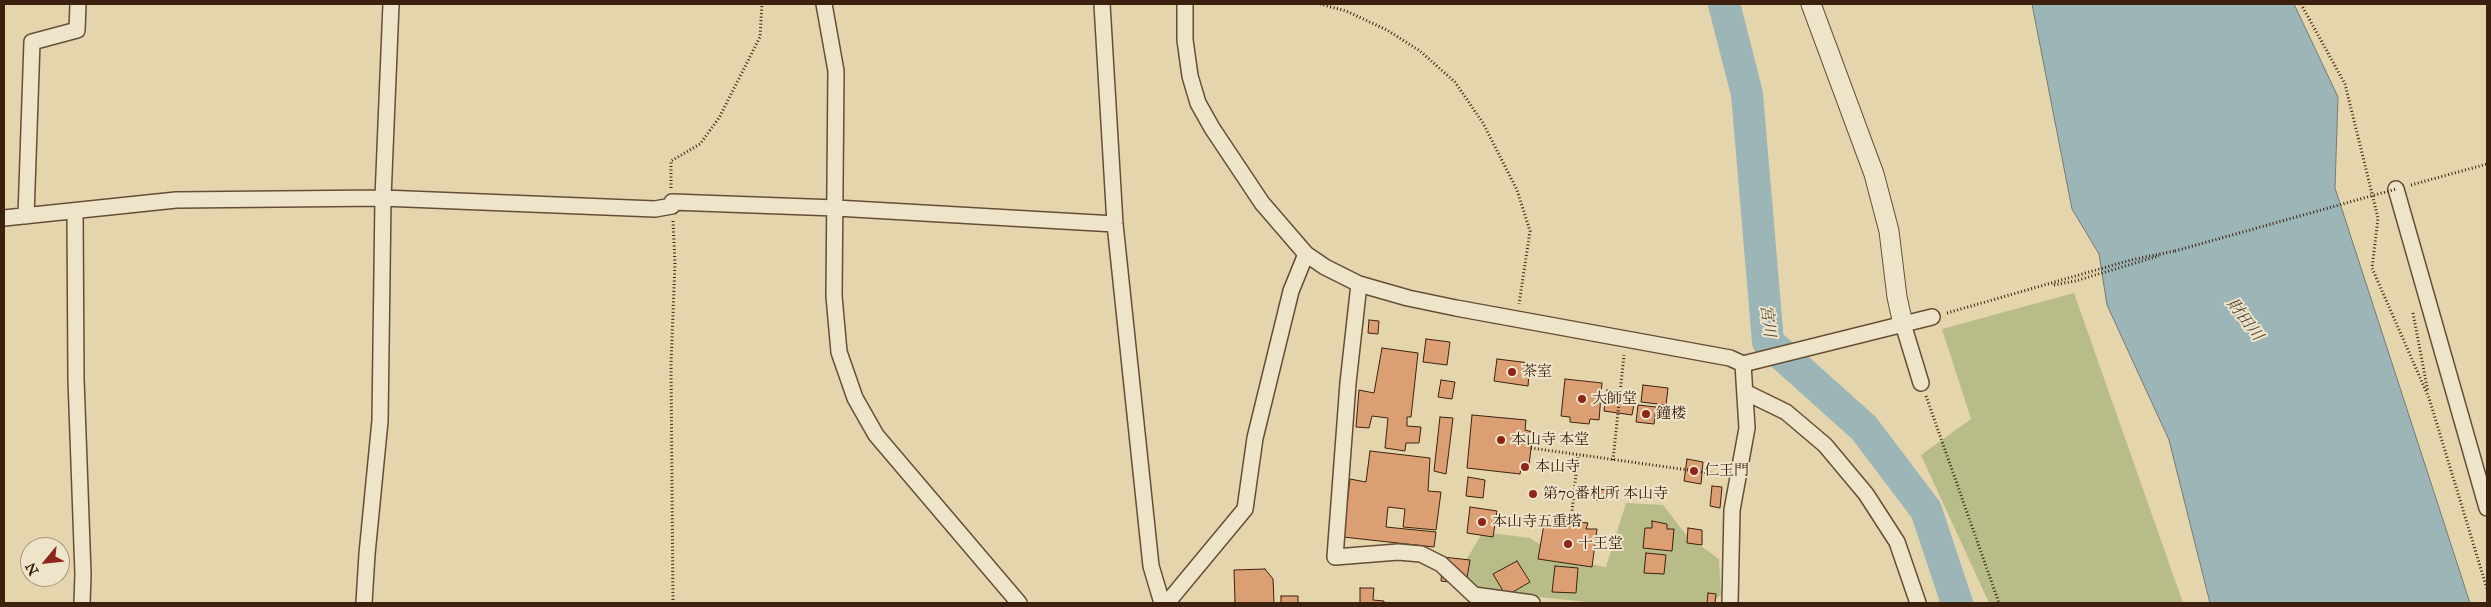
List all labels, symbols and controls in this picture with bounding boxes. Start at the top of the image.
water label: 財田川 [2222,295,2266,345]
water label: 宮川 [1756,304,1778,338]
place label: 茶室 [1522,363,1552,381]
marker: 茶室 [1506,366,1518,378]
place label: 大師堂 [1592,390,1637,408]
marker: 大師堂 [1576,393,1588,405]
place label: 鐘楼 [1656,405,1686,423]
marker: 鐘楼 [1640,408,1652,420]
place label: 本山寺 本堂 [1511,431,1589,449]
marker: 本山寺 本堂 [1495,434,1507,446]
place label: 本山寺 [1535,458,1580,476]
marker: 本山寺 [1519,461,1531,473]
place label: 仁王門 [1704,462,1749,480]
marker: 仁王門 [1688,465,1700,477]
place label: 第70番札所 本山寺 [1543,485,1668,503]
marker: 第70番札所 本山寺 [1527,488,1539,500]
place label: 本山寺五重塔 [1492,513,1582,531]
marker: 本山寺五重塔 [1476,516,1488,528]
place label: 十王堂 [1578,535,1623,553]
north arrow [20,537,70,587]
marker: 十王堂 [1562,538,1574,550]
text: N [22,560,42,578]

